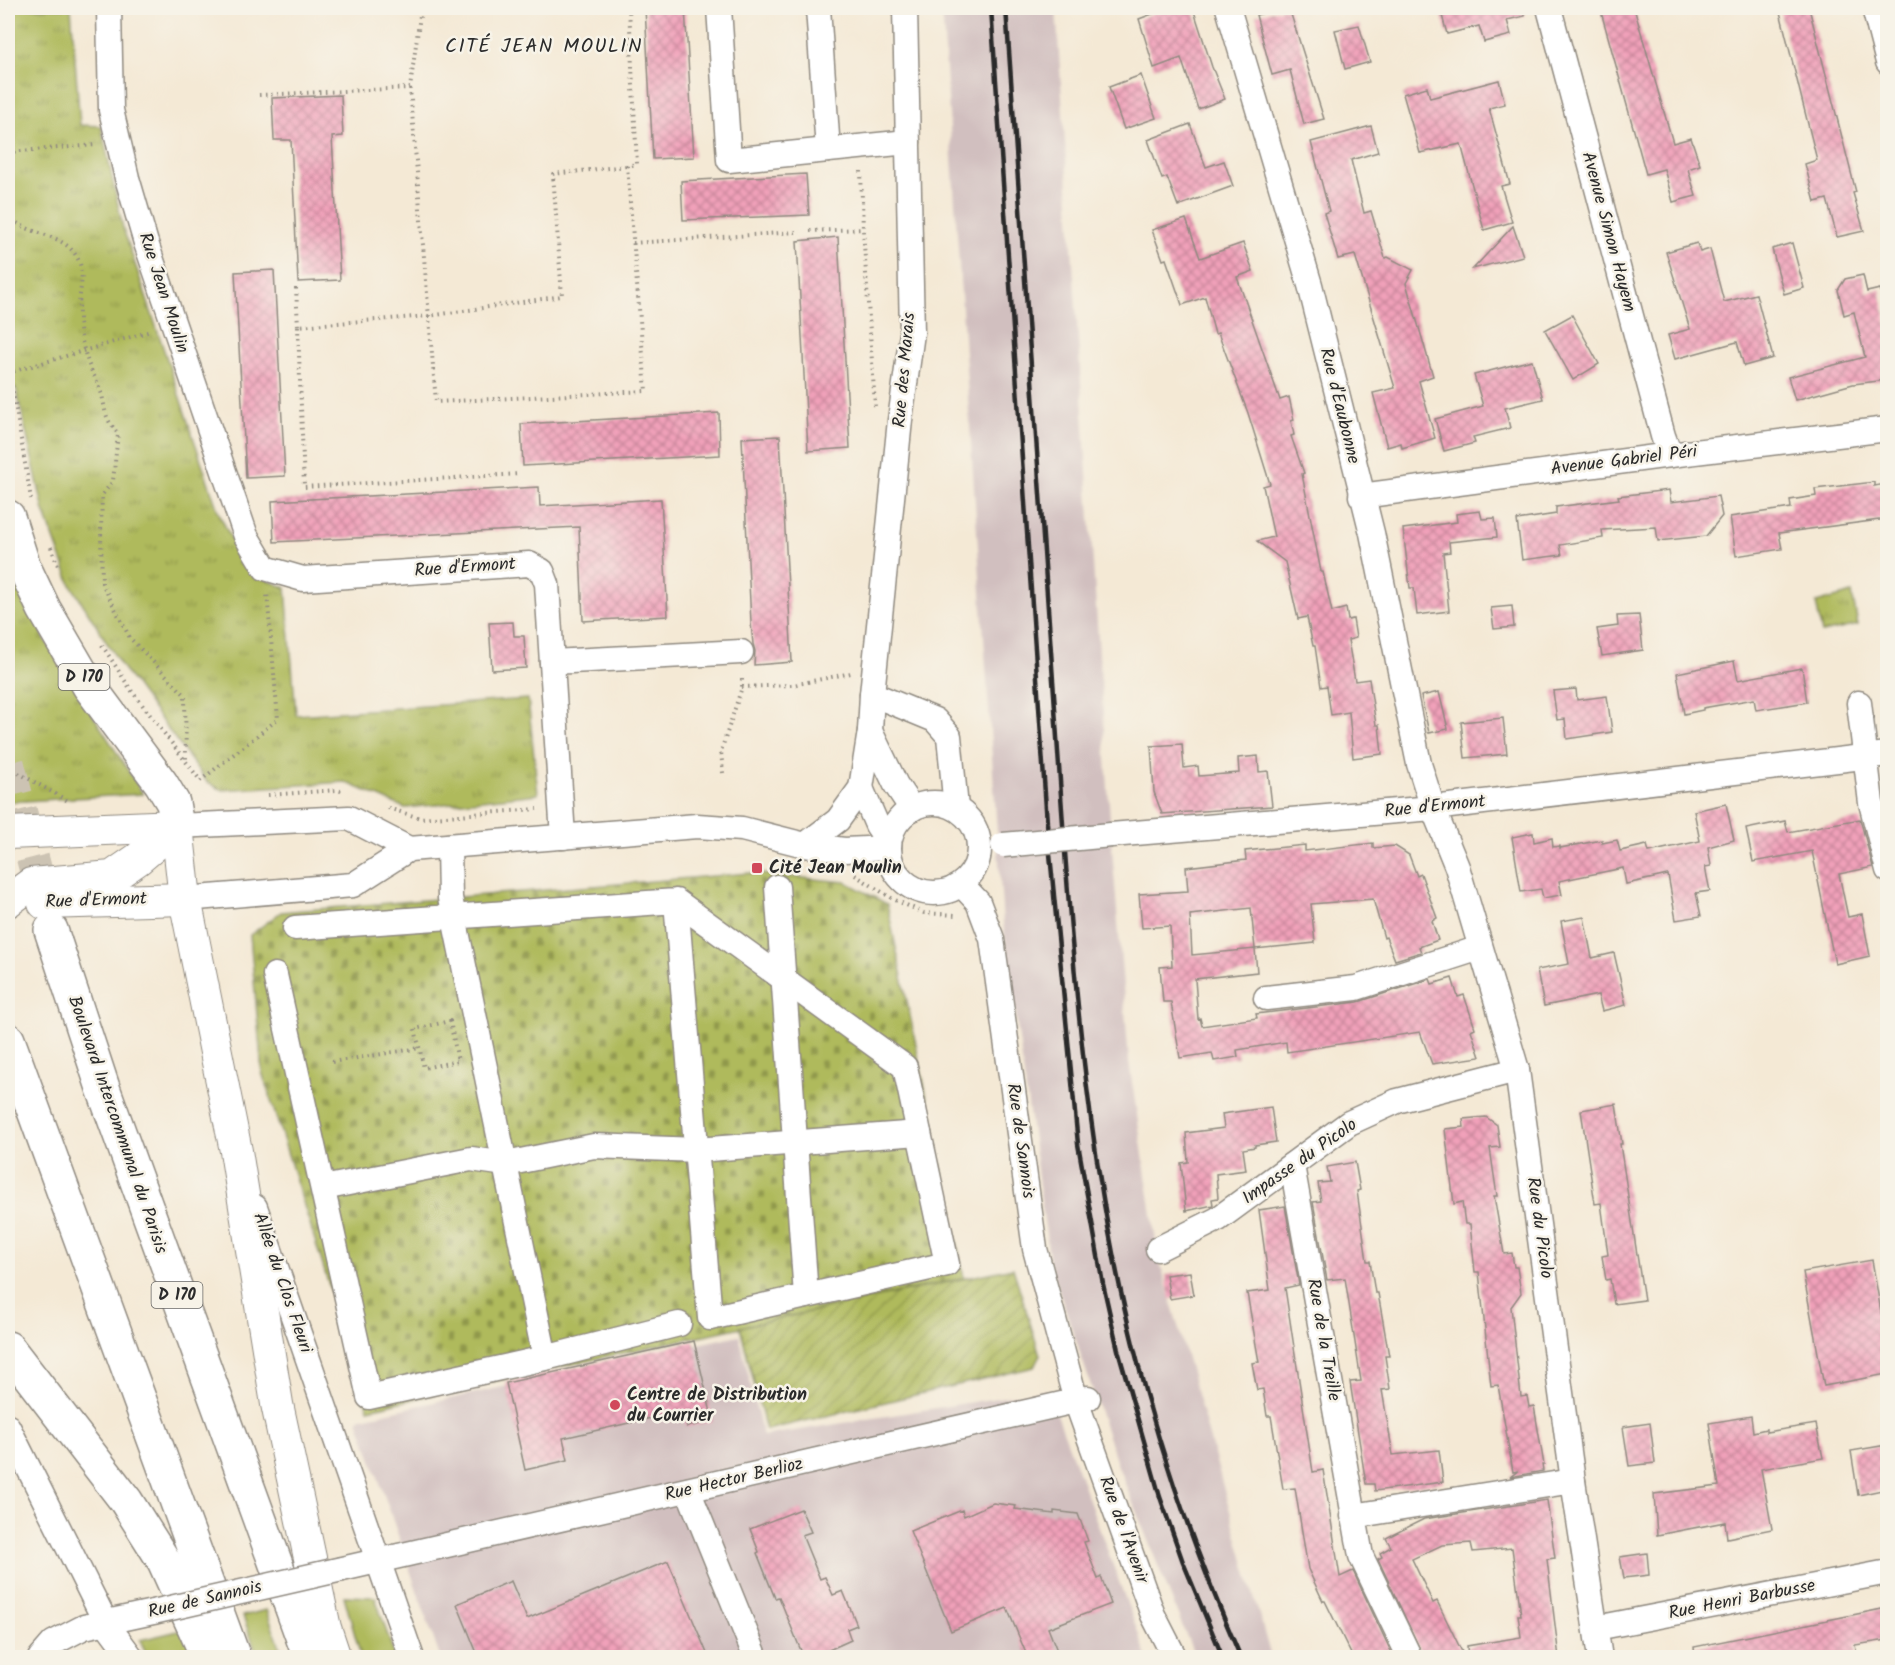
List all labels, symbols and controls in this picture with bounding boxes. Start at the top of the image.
district label: CITÉ JEAN MOULIN [445,31,643,63]
street label: Avenue Simon Hayem [1573,149,1643,315]
street label: Rue Jean Moulin [130,229,196,357]
street label: Rue des Marais [886,311,925,429]
street label: Rue d'Eaubonne [1311,345,1367,467]
street label: Avenue Gabriel Péri [1549,438,1699,484]
street label: Rue d'Ermont [413,550,518,586]
road number: D 170 [58,664,110,690]
street label: Rue d'Ermont [1383,787,1488,827]
place label: Cité Jean Moulin [769,854,902,883]
marker: Cité Jean Moulin [750,861,764,875]
street label: Rue d'Ermont [45,885,148,917]
street label: Boulevard Intercommunal du Parisis [59,992,175,1258]
street label: Rue de Sannois [998,1082,1042,1201]
street label: Impasse du Picolo [1236,1111,1364,1213]
street label: Rue du Picolo [1518,1175,1560,1281]
street label: Allée du Clos Fleuri [244,1209,320,1358]
street label: Rue de la Treille [1298,1277,1348,1403]
road number: D 170 [152,1282,202,1308]
place label: Centre de Distribution du Courrier [627,1381,807,1431]
marker: Centre de Distribution du Courrier [608,1398,622,1412]
street label: Rue Hector Berlioz [662,1450,806,1510]
street label: Rue de l'Avenir [1090,1472,1156,1589]
street label: Rue Henri Barbusse [1666,1572,1818,1628]
street label: Rue de Sannois [145,1573,265,1627]

